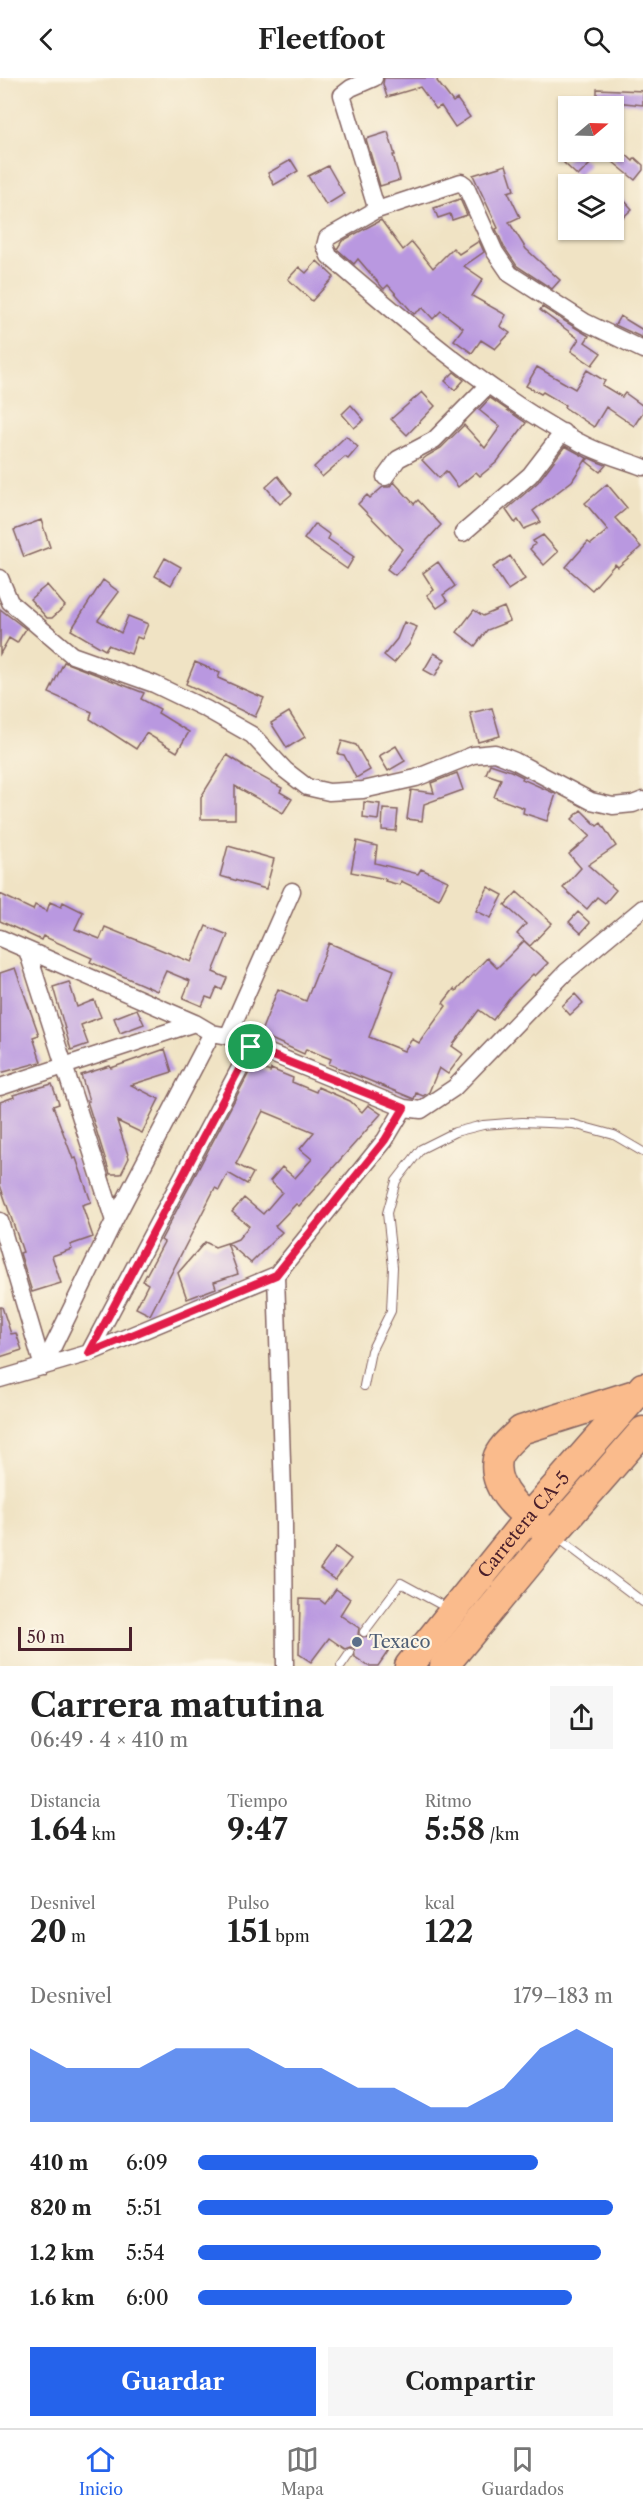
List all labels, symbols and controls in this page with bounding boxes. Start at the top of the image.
icon: back [30,23,63,56]
text: Fleetfoot [258,23,385,56]
icon: search [580,23,613,56]
north arrow [558,96,624,162]
map controls [558,96,624,240]
button: layers [558,174,624,240]
pin [225,1021,276,1072]
icon: arrive [234,1030,267,1063]
street label: Carretera CA-5 [473,1467,574,1582]
scale bar [18,1624,132,1652]
text: 50 m [27,1627,65,1647]
place label: Texaco [369,1631,431,1653]
marker: Texaco [350,1635,364,1649]
text: Carrera matutina [30,1685,324,1726]
button: share [550,1686,613,1749]
text: 06:49 · 4 × 410 m [30,1728,188,1752]
text: Distancia [30,1791,101,1811]
text: Tiempo [227,1791,287,1811]
text: Ritmo [425,1791,472,1811]
text: 1.64 [30,1811,88,1848]
text: 9:47 [227,1811,288,1848]
text: 5:58 [425,1811,485,1848]
text: km [88,1824,116,1844]
text: /km [485,1824,519,1844]
text: Desnivel [30,1893,96,1913]
text: Pulso [227,1893,269,1913]
text: kcal [425,1893,455,1913]
text: 20 [30,1913,67,1950]
text: 151 [227,1913,271,1950]
text: 122 [425,1913,474,1950]
text: m [67,1926,86,1946]
text: bpm [271,1926,310,1946]
text: Desnivel [30,1984,112,2008]
text: 179–183 m [513,1984,613,2008]
text: 410 m [30,2151,88,2175]
text: 6:09 [126,2151,168,2175]
text: 820 m [30,2196,92,2220]
text: 5:51 [126,2196,162,2220]
text: 1.2 km [30,2241,94,2265]
text: 5:54 [126,2241,165,2265]
text: 1.6 km [30,2286,95,2310]
text: 6:00 [126,2286,169,2310]
button: Guardar [30,2347,316,2416]
button: Compartir [328,2347,613,2416]
tab: Inicio [79,2443,123,2499]
tab: Mapa [281,2443,324,2499]
tab: Guardados [482,2443,564,2499]

